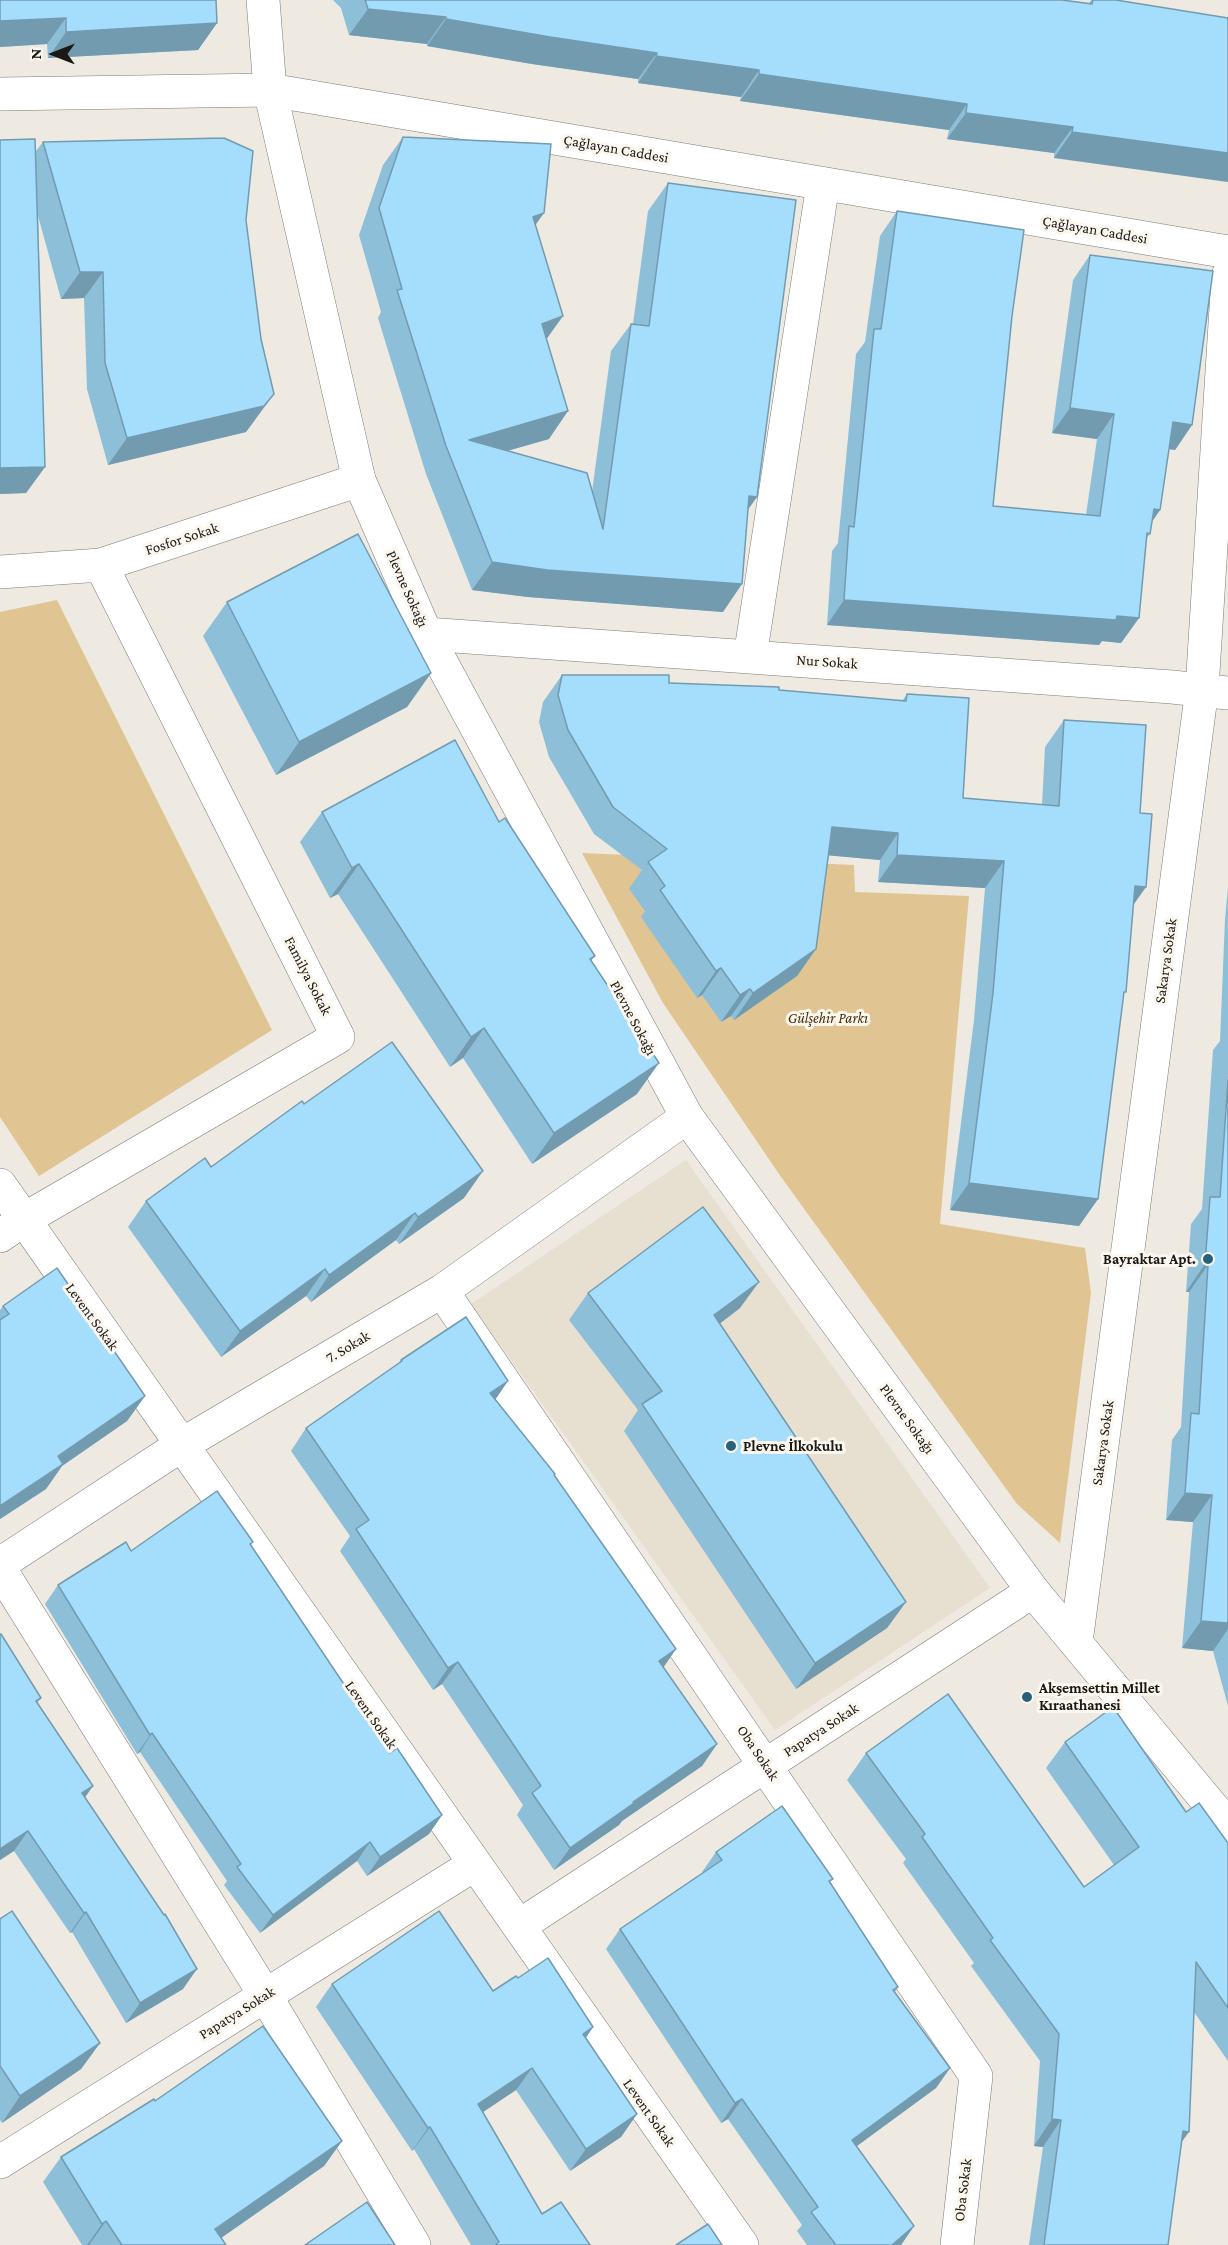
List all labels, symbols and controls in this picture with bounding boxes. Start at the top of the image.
north arrow [24,24,84,84]
text: N [27,49,44,59]
street label: Çağlayan Caddesi [562,131,670,167]
street label: Çağlayan Caddesi [1041,212,1149,248]
street label: Fosfor Sokak [143,519,221,559]
street label: Plevne Sokağı [382,548,432,630]
street label: Nur Sokak [796,651,858,673]
street label: Sakarya Sokak [1151,917,1181,1005]
street label: Familya Sokak [280,934,336,1018]
street label: Plevne Sokağı [606,978,660,1058]
park label: Gülşehir Parkı [788,1009,868,1027]
place label: Bayraktar Apt. [1103,1250,1196,1268]
marker: Bayraktar Apt. [1201,1252,1215,1266]
street label: Levent Sokak [62,1280,122,1354]
street label: 7. Sokak [323,1327,373,1367]
street label: Plevne Sokağı [876,1380,938,1458]
street label: Sakarya Sokak [1088,1399,1118,1487]
place label: Plevne İlkokulu [743,1437,843,1455]
marker: Plevne İlkokulu [724,1439,738,1453]
street label: Levent Sokak [341,1678,401,1752]
place label: Akşemsettin Millet Kıraathanesi [1039,1679,1160,1714]
marker: Akşemsettin Millet Kıraathanesi [1020,1690,1034,1704]
street label: Papatya Sokak [780,1699,862,1761]
street label: Oba Sokak [733,1722,783,1784]
street label: Papatya Sokak [196,1983,278,2043]
street label: Levent Sokak [619,2076,679,2150]
street label: Oba Sokak [950,2158,976,2222]

